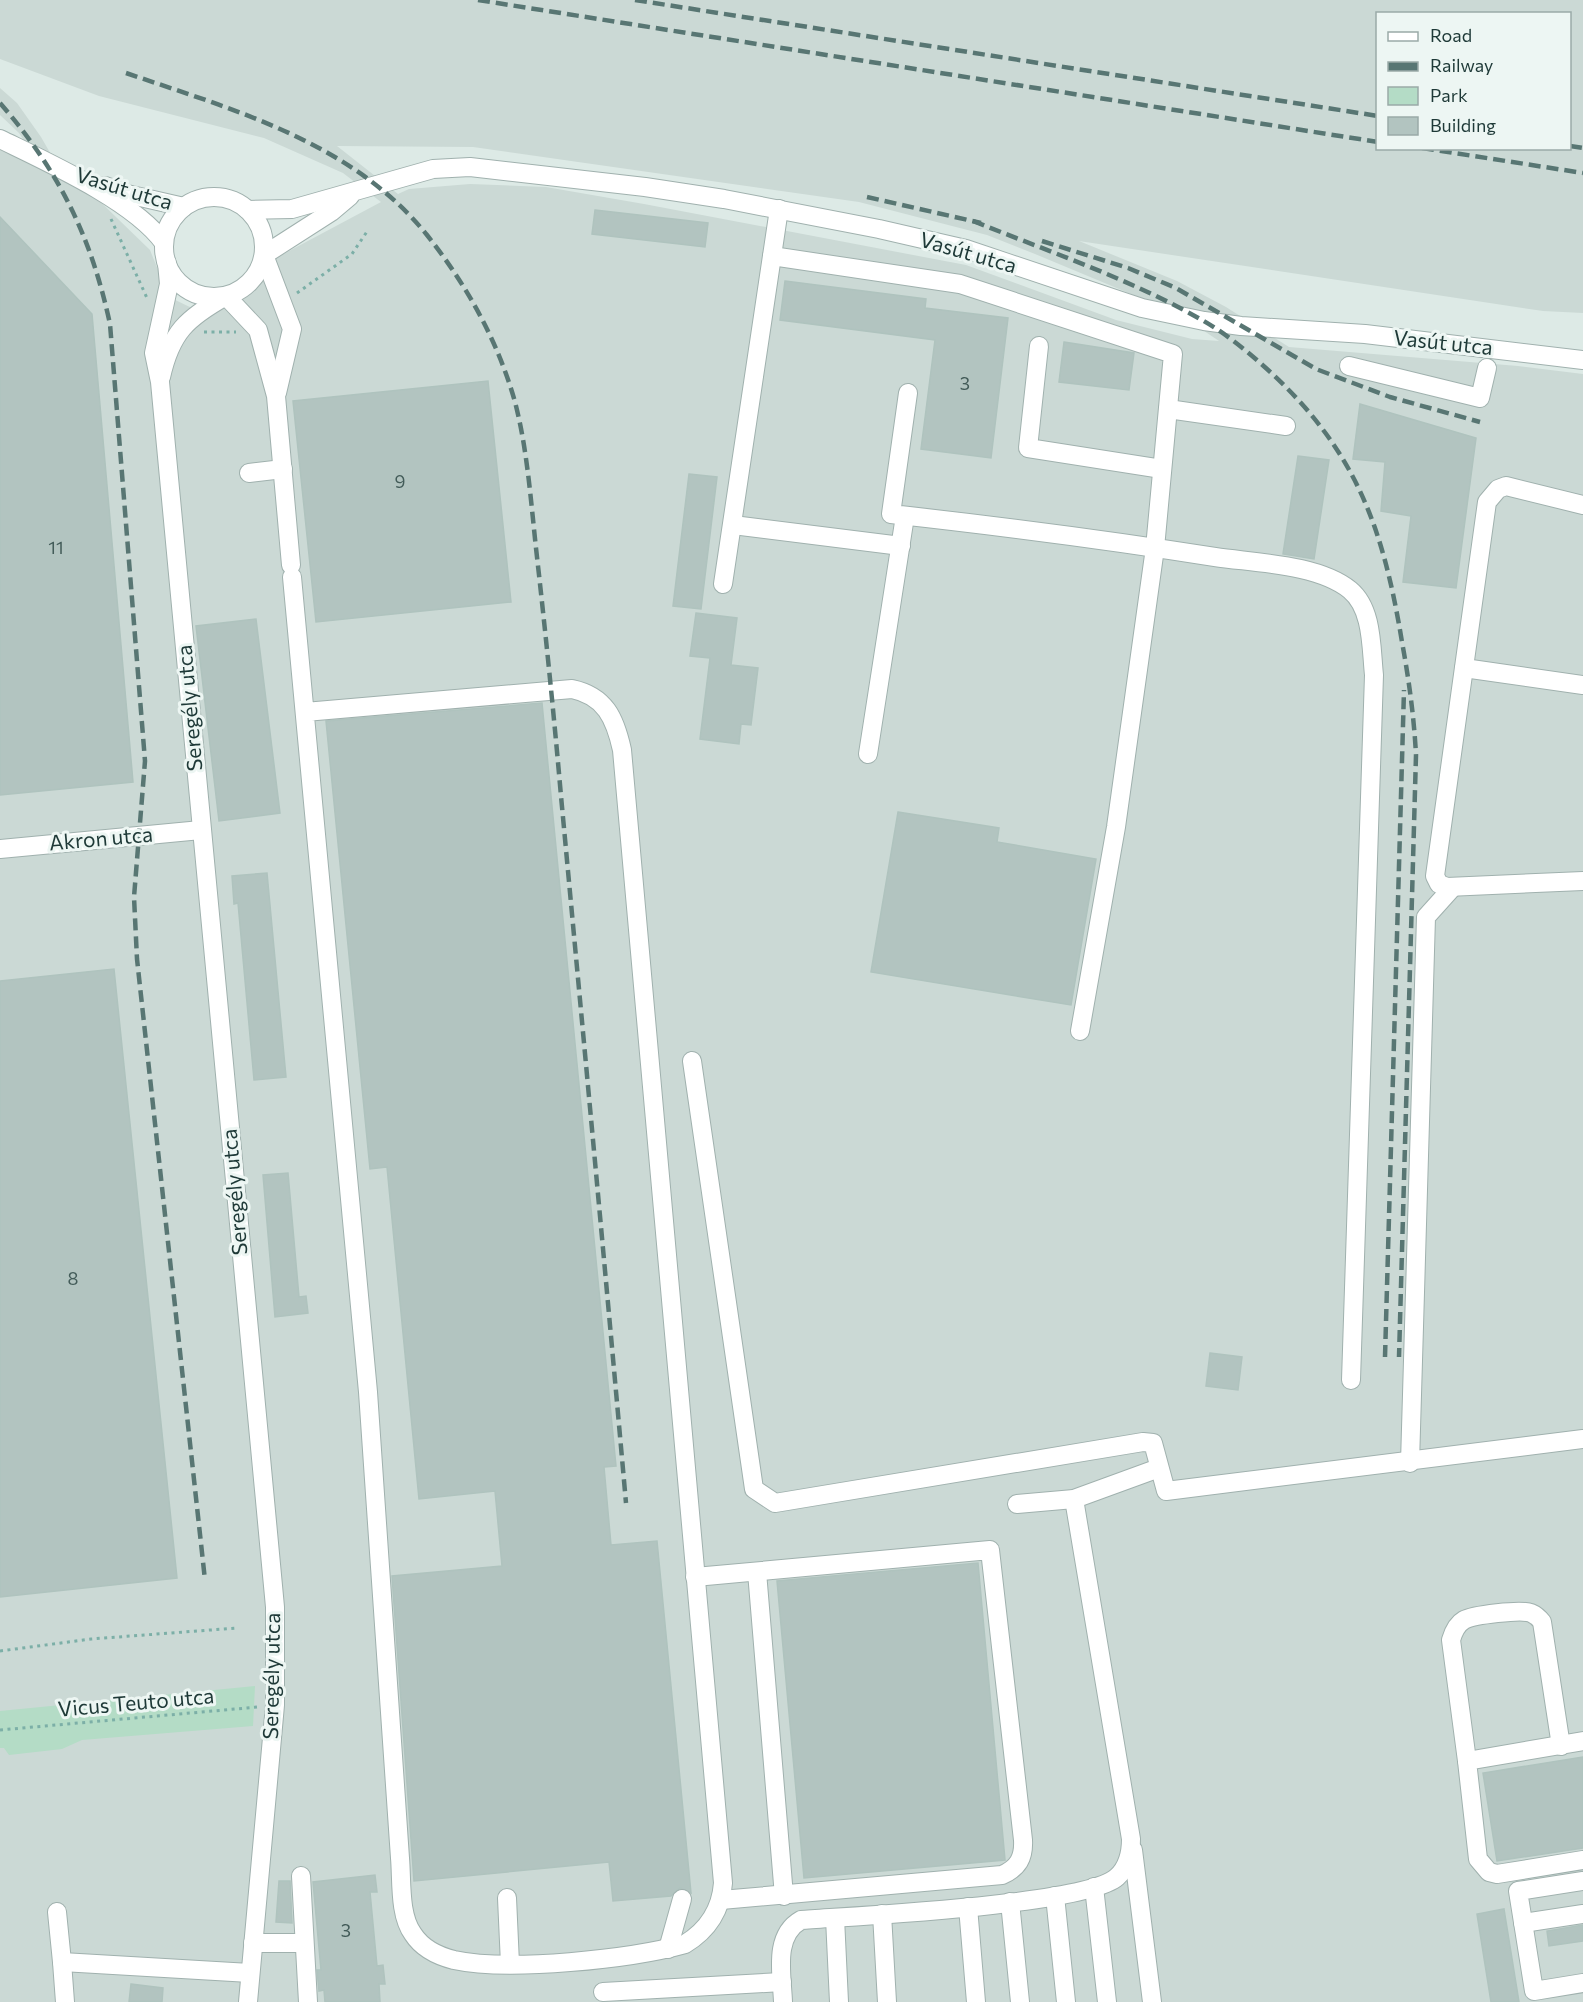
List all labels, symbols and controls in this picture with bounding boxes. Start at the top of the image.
legend [1376,12,1571,150]
text: Road [1430,24,1472,46]
text: Railway [1430,54,1493,76]
text: Park [1430,84,1468,106]
text: Building [1430,114,1496,136]
street label: Vasút utca [73,161,176,214]
street label: Vasút utca [917,226,1020,277]
street label: Vasút utca [1392,324,1494,359]
house number: 3 [960,372,970,394]
house number: 9 [395,470,405,492]
house number: 11 [48,536,64,558]
street label: Seregély utca [171,644,206,772]
street label: Akron utca [48,821,154,854]
street label: Seregély utca [216,1128,251,1256]
house number: 8 [68,1267,79,1289]
street label: Seregély utca [257,1612,284,1739]
street label: Vicus Teuto utca [57,1682,215,1721]
house number: 3 [341,1919,351,1941]

